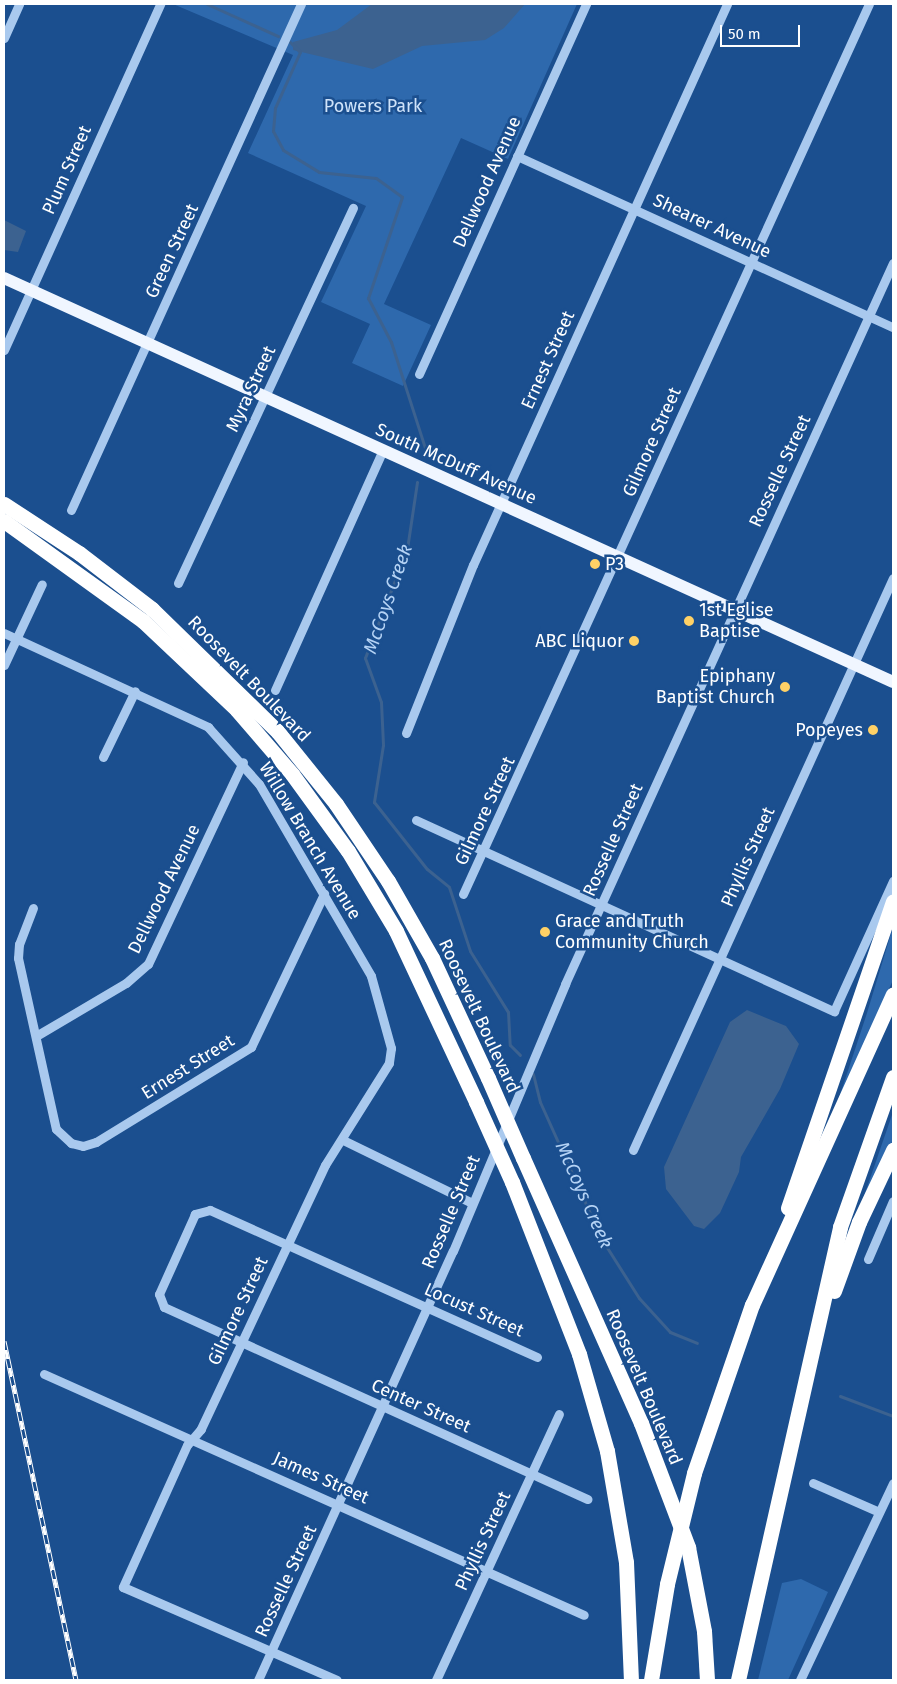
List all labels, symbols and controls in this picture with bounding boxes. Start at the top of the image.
scale bar [722,15,802,47]
text: 50 m [728,25,761,43]
park label: Powers Park [324,95,422,117]
street label: Dellwood Avenue [448,113,526,251]
street label: Plum Street [38,122,96,218]
street label: Shearer Avenue [650,189,774,263]
street label: Green Street [141,200,203,302]
street label: Ernest Street [517,308,579,412]
street label: Myra Street [222,342,280,436]
street label: Gilmore Street [618,384,686,500]
street label: Rosselle Street [745,411,815,531]
street label: South McDuff Avenue [372,419,540,509]
water label: McCoys Creek [359,541,417,657]
place label: P3 [605,553,624,575]
marker: P3 [589,558,601,570]
place label: 1st Eglise Baptise [699,600,774,642]
street label: Roosevelt Boulevard [183,611,315,747]
marker: 1st Eglise Baptise [683,615,695,627]
place label: ABC Liquor [535,630,624,652]
marker: ABC Liquor [628,635,640,647]
place label: Epiphany Baptist Church [656,666,775,709]
marker: Epiphany Baptist Church [779,681,791,693]
place label: Popeyes [795,719,863,741]
marker: Popeyes [867,724,879,736]
street label: Gilmore Street [450,753,520,869]
street label: Willow Branch Avenue [254,758,366,924]
street label: Rosselle Street [578,780,648,900]
street label: Phyllis Street [716,804,780,910]
street label: Dellwood Avenue [123,821,205,957]
place label: Grace and Truth Community Church [555,911,709,954]
marker: Grace and Truth Community Church [539,926,551,938]
street label: Roosevelt Boulevard [434,936,524,1096]
street label: Ernest Street [138,1030,238,1104]
water label: McCoys Creek [550,1138,618,1252]
street label: Rosselle Street [417,1152,485,1272]
street label: Gilmore Street [203,1253,273,1369]
street label: Locust Street [421,1278,527,1342]
street label: Roosevelt Boulevard [601,1306,687,1468]
street label: Center Street [368,1374,474,1438]
street label: James Street [270,1447,372,1509]
street label: Phyllis Street [451,1488,515,1594]
street label: Rosselle Street [251,1521,321,1641]

